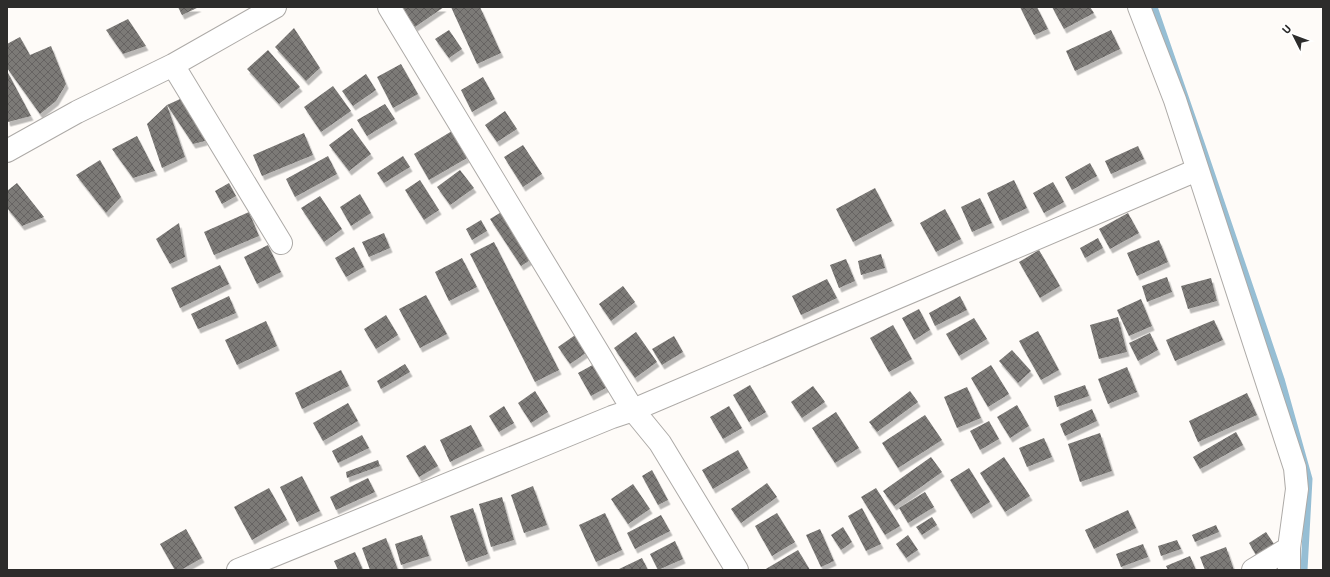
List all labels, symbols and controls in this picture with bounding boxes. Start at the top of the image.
north arrow [1274,16,1314,56]
text: U [1279,22,1294,37]

